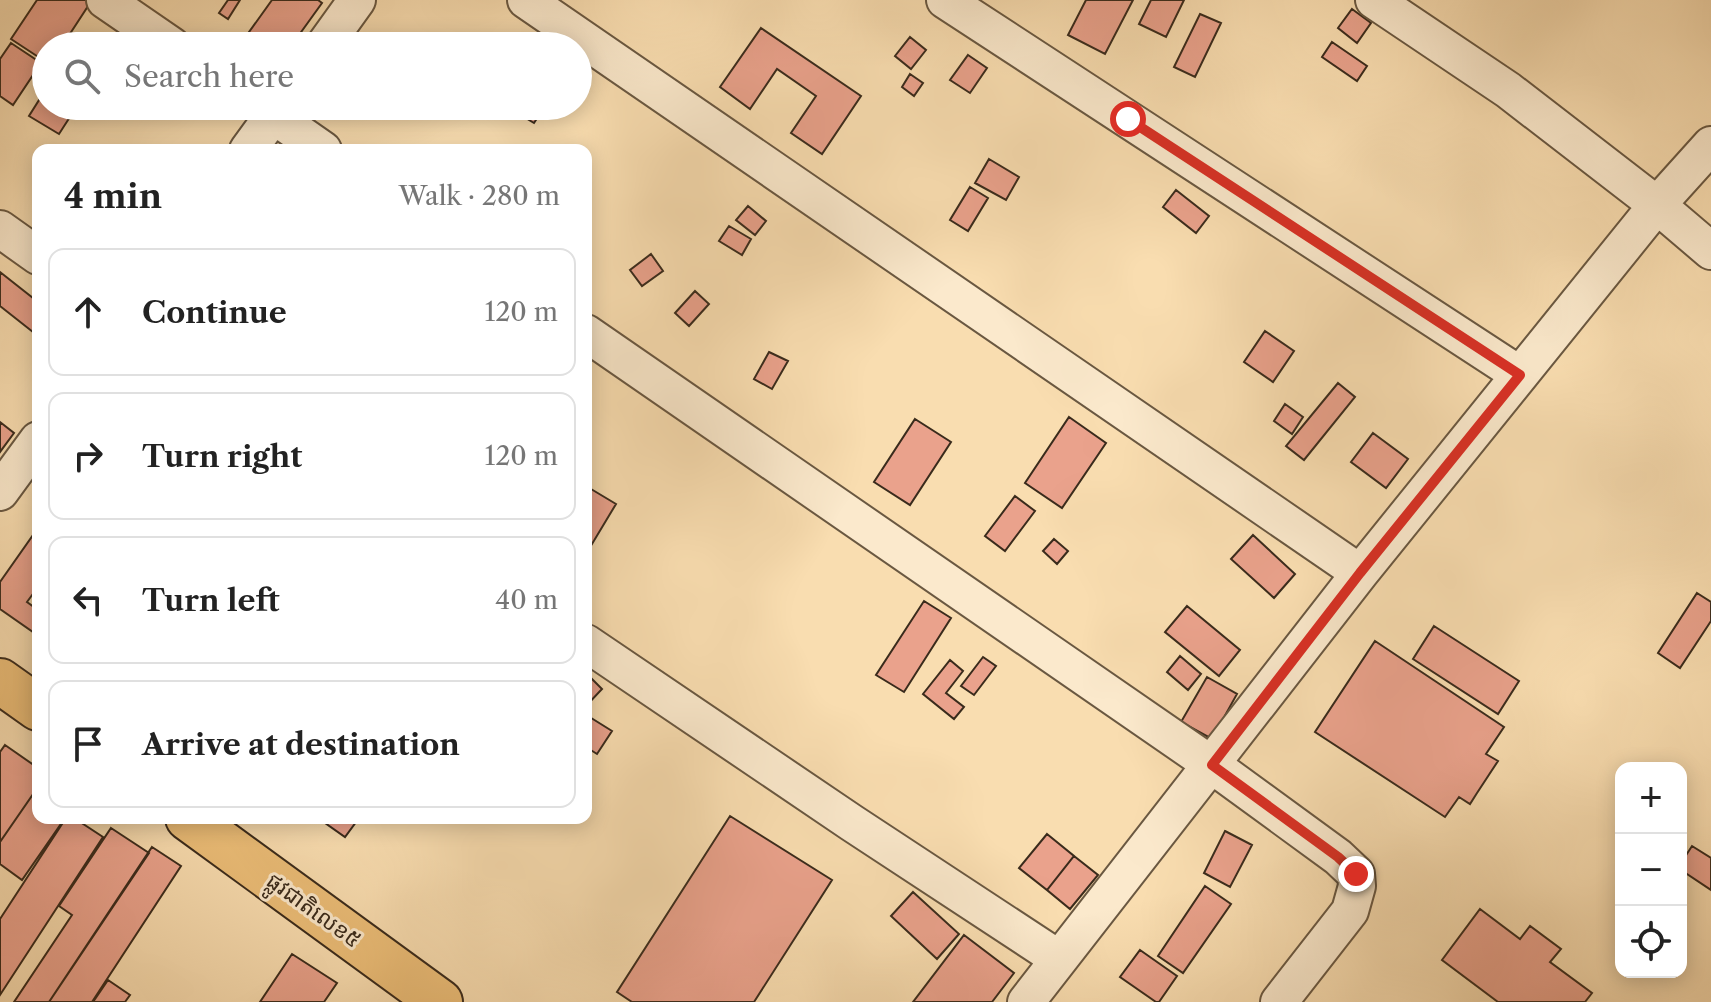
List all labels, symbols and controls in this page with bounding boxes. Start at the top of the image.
search box [32,32,592,120]
icon: search [60,54,104,98]
text: Search here [124,58,294,95]
route start [1110,101,1146,137]
text: 4 min [64,175,162,217]
text: Walk · 280 m [399,180,560,212]
icon: ahead [66,290,110,334]
text: Continue [142,294,287,331]
text: 120 m [484,296,558,328]
icon: right [66,434,110,478]
text: Turn right [142,438,302,475]
text: 120 m [484,440,558,472]
icon: left [66,578,110,622]
text: Turn left [142,582,279,619]
text: 40 m [495,584,558,616]
icon: arrive [66,722,110,766]
text: Arrive at destination [142,726,460,763]
map controls [1615,762,1687,978]
button: + [1615,762,1687,834]
button: − [1615,834,1687,906]
route end [1338,856,1374,892]
street label: ផ្លូវជាតិលេខ៥ [257,867,366,959]
button: locate [1615,906,1687,978]

